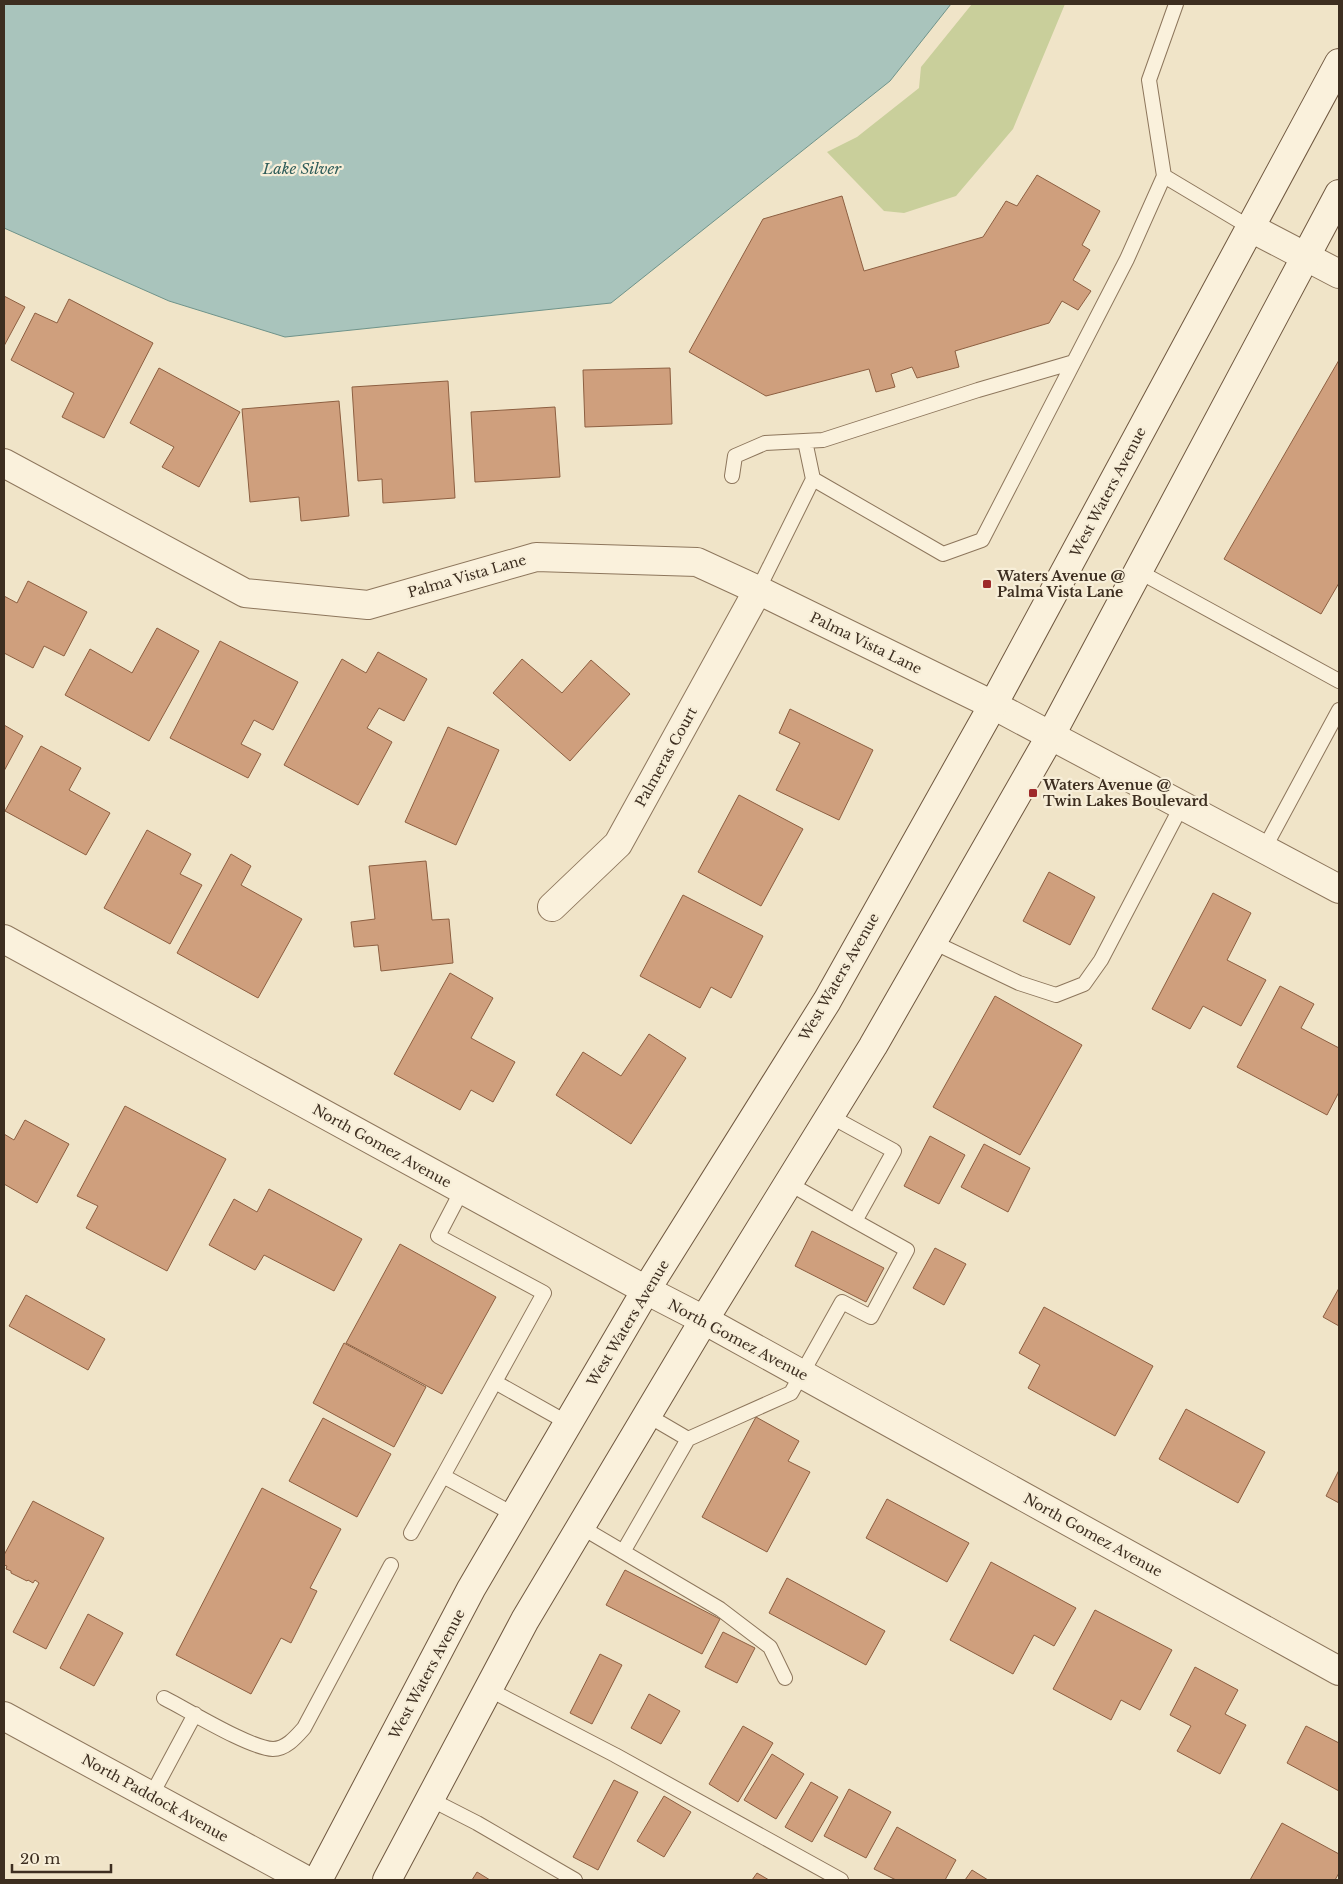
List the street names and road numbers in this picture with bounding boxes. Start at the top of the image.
street label: West Waters Avenue [1066,424,1150,561]
street label: Palma Vista Lane [406,550,528,602]
street label: Palma Vista Lane [807,608,925,678]
street label: Palmeras Court [631,703,701,810]
street label: West Waters Avenue [795,910,883,1045]
street label: North Gomez Avenue [309,1100,455,1192]
street label: West Waters Avenue [583,1256,673,1390]
street label: North Gomez Avenue [665,1295,811,1385]
street label: North Gomez Avenue [1020,1489,1166,1581]
street label: West Waters Avenue [385,1606,469,1743]
street label: North Paddock Avenue [79,1750,231,1846]

